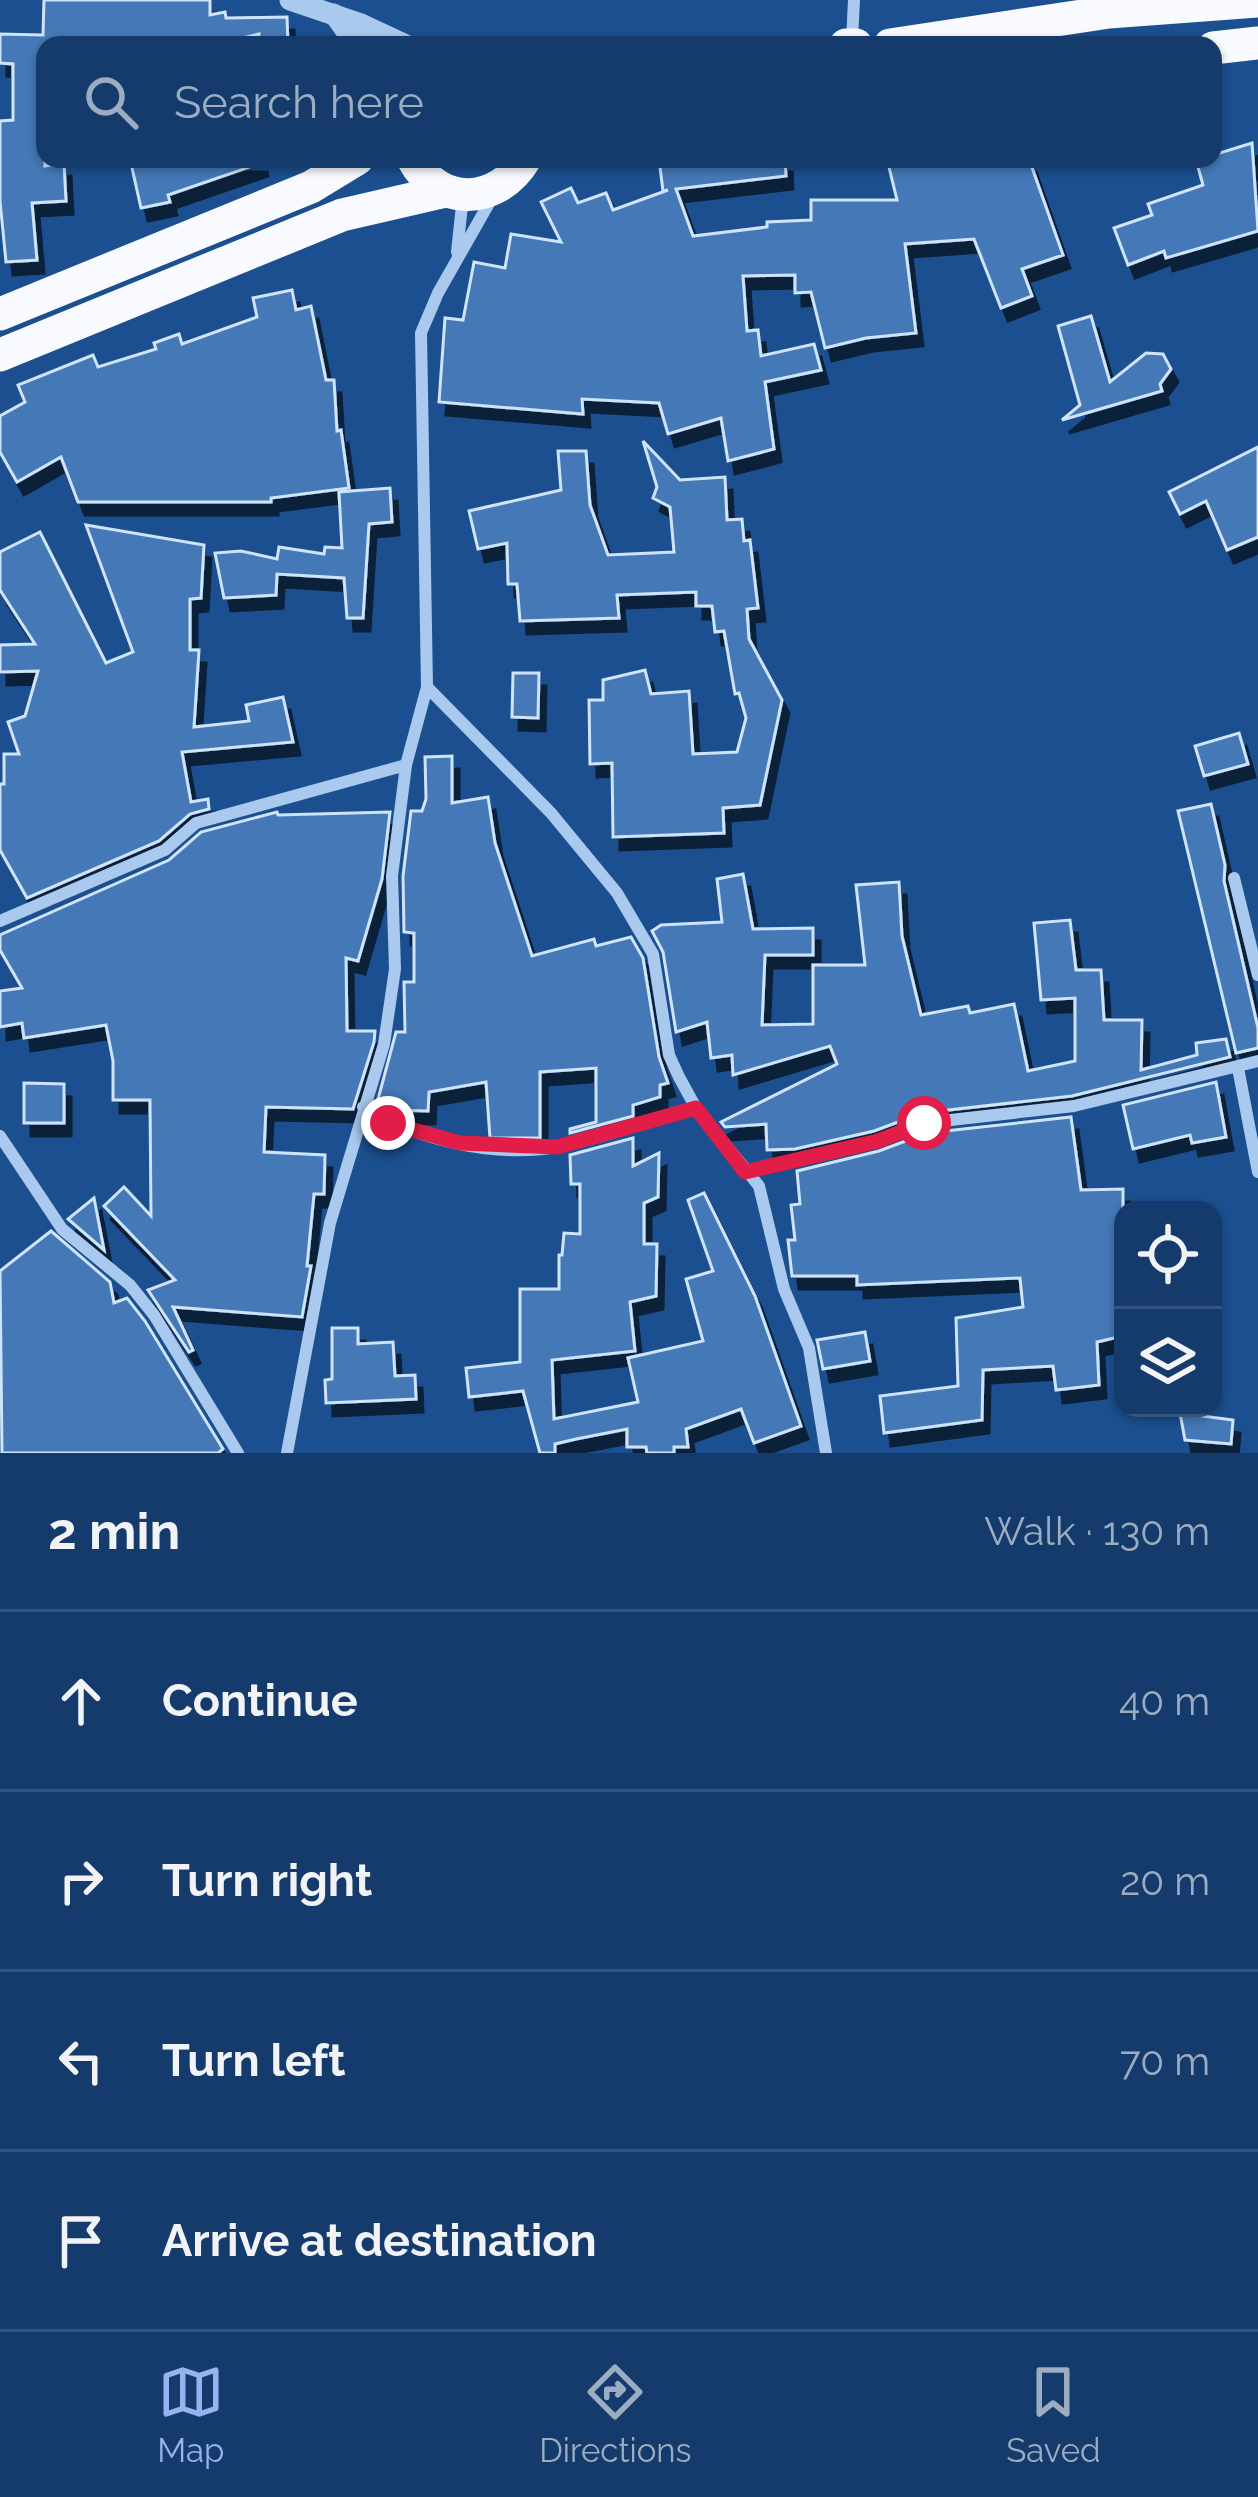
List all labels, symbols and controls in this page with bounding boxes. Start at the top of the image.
search box [36,36,1222,168]
icon: search [78,69,144,135]
text: Search here [174,76,424,129]
route end [361,1096,415,1150]
route start [897,1096,951,1150]
map controls [1114,1201,1222,1417]
button: locate [1114,1201,1222,1309]
button: layers [1114,1309,1222,1417]
text: 2 min [48,1501,180,1561]
text: Walk · 130 m [984,1508,1210,1554]
icon: ahead [48,1668,114,1734]
text: Continue [162,1674,358,1727]
text: 40 m [1119,1678,1210,1724]
icon: right [48,1848,114,1914]
text: Turn right [162,1854,372,1907]
text: 20 m [1120,1858,1210,1904]
icon: left [48,2028,114,2094]
text: Turn left [162,2034,345,2087]
text: 70 m [1120,2038,1210,2084]
icon: arrive [48,2208,114,2274]
text: Arrive at destination [162,2214,597,2267]
tab: Map [157,2359,224,2470]
tab: Directions [539,2359,692,2470]
tab: Saved [1006,2359,1101,2470]

